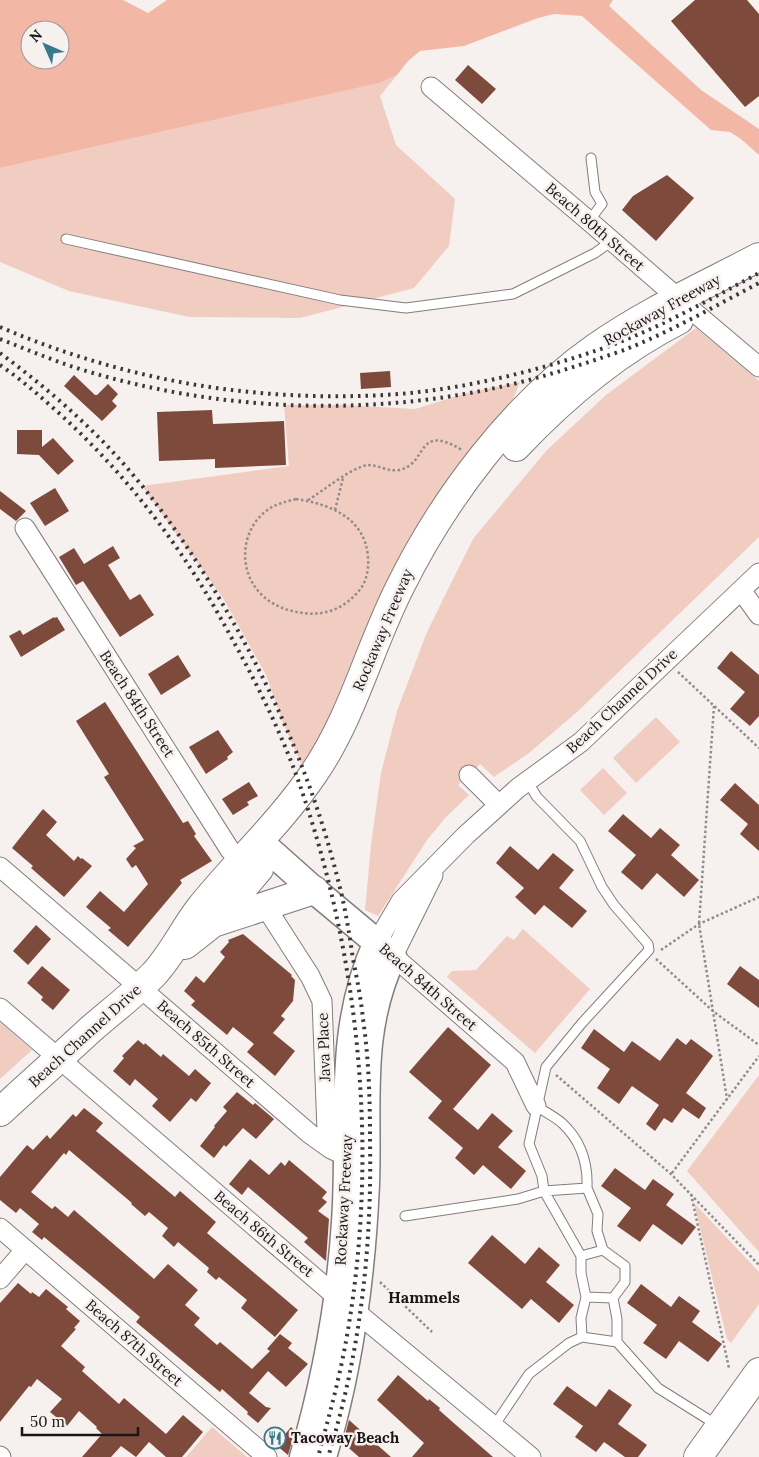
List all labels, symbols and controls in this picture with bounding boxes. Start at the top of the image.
north arrow [20,20,70,70]
text: N [26,25,46,46]
street label: Beach 80th Street [542,178,649,275]
street label: Rockaway Freeway [600,269,724,350]
street label: Rockaway Freeway [348,566,417,694]
street label: Beach Channel Drive [562,644,681,757]
street label: Beach 84th Street [96,647,179,761]
street label: Beach 84th Street [375,939,481,1035]
street label: Beach Channel Drive [24,980,145,1091]
street label: Beach 85th Street [153,996,259,1092]
street label: Java Place [313,1012,334,1083]
street label: Rockaway Freeway [331,1134,356,1266]
street label: Beach 86th Street [211,1186,318,1281]
district label: Hammels [388,1287,460,1307]
street label: Beach 87th Street [82,1295,187,1390]
scale bar [22,1404,139,1436]
text: 50 m [30,1412,65,1431]
restaurant icon: Tacoway Beach [263,1426,287,1450]
place label: Tacoway Beach [291,1428,400,1447]

